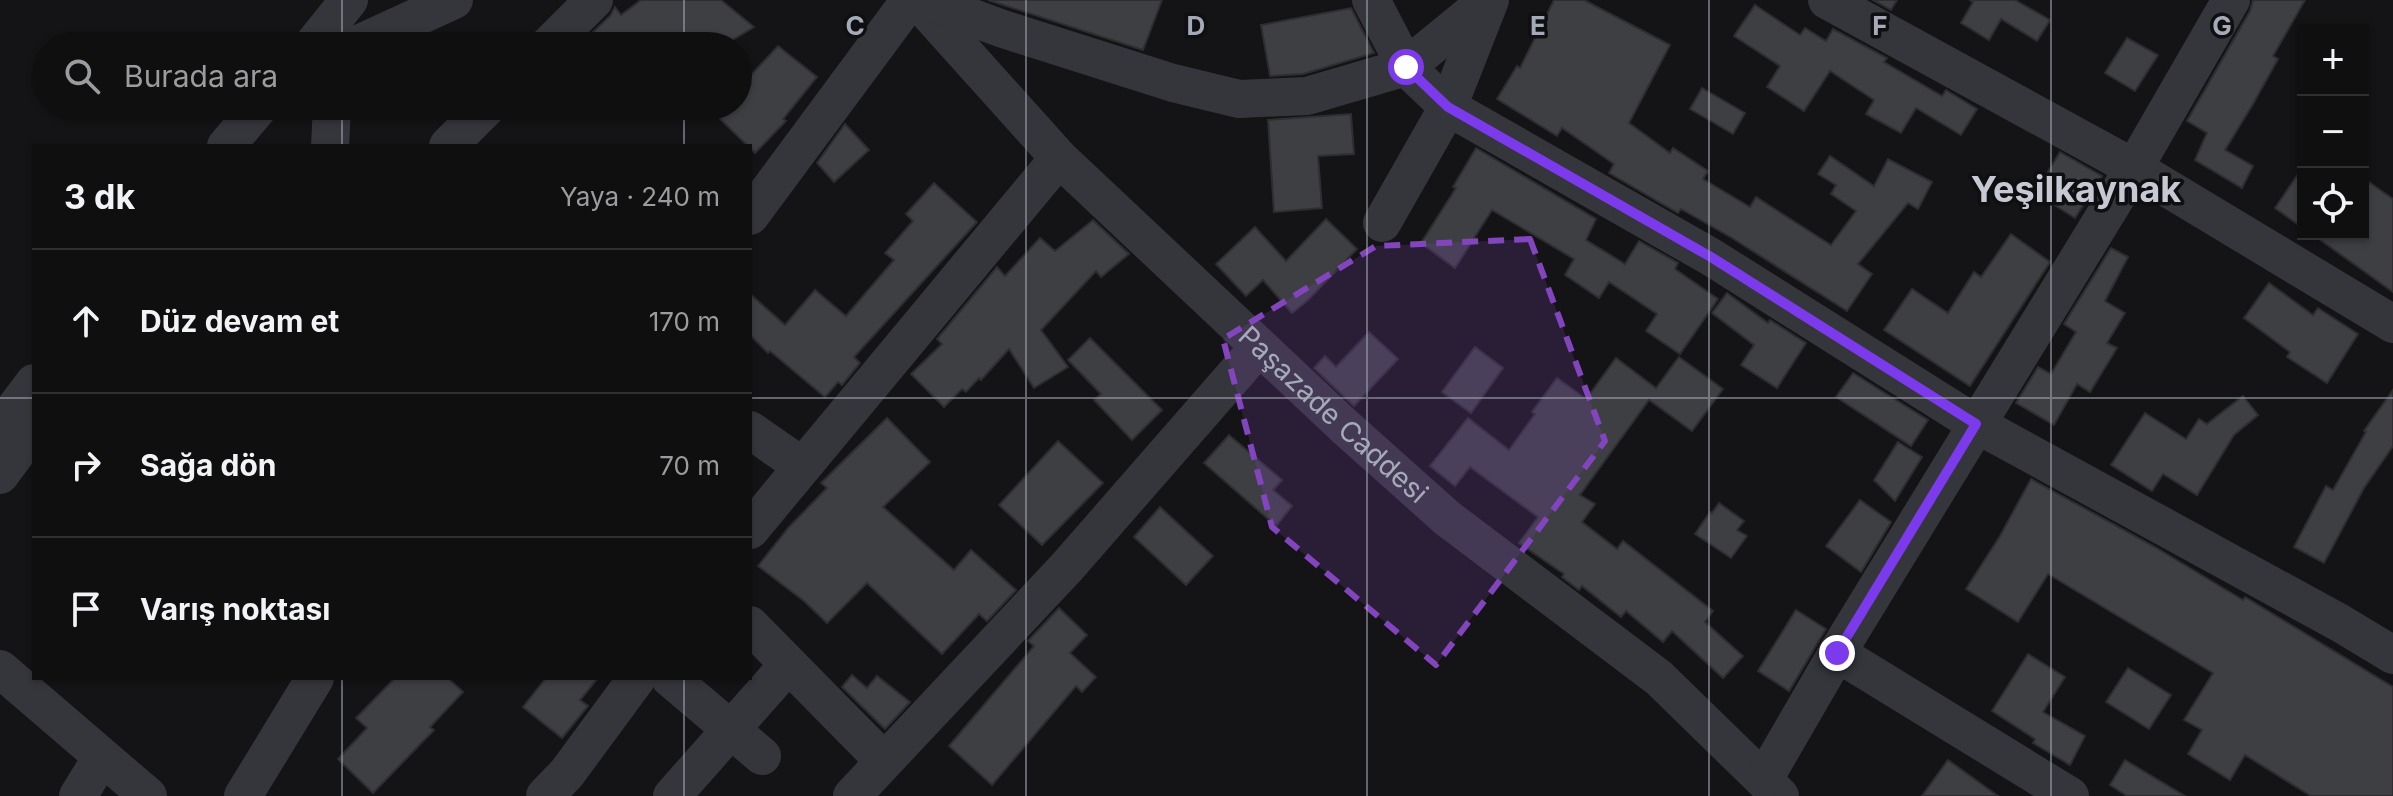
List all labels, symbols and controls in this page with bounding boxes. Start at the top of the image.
text: C [845,10,865,41]
text: D [1187,10,1205,41]
text: E [1530,10,1546,41]
text: F [1872,10,1888,41]
text: G [2212,10,2232,41]
map controls [2297,24,2369,240]
button: + [2297,24,2369,96]
search box [32,32,752,120]
route start [1388,49,1424,85]
icon: search [60,54,104,98]
text: Burada ara [124,58,278,94]
button: − [2297,96,2369,168]
district label: Yeşilkaynak [1971,167,2181,211]
button: locate [2297,168,2369,240]
text: 3 dk [64,176,135,217]
text: Yaya · 240 m [560,181,720,212]
icon: ahead [64,299,108,343]
text: Düz devam et [140,303,339,339]
text: 170 m [649,306,720,337]
street label: Paşazade Caddesi [1232,319,1435,510]
icon: right [64,443,108,487]
text: Sağa dön [140,447,277,483]
text: 70 m [659,450,720,481]
icon: arrive [64,587,108,631]
text: Varış noktası [140,591,330,627]
route end [1819,635,1855,671]

